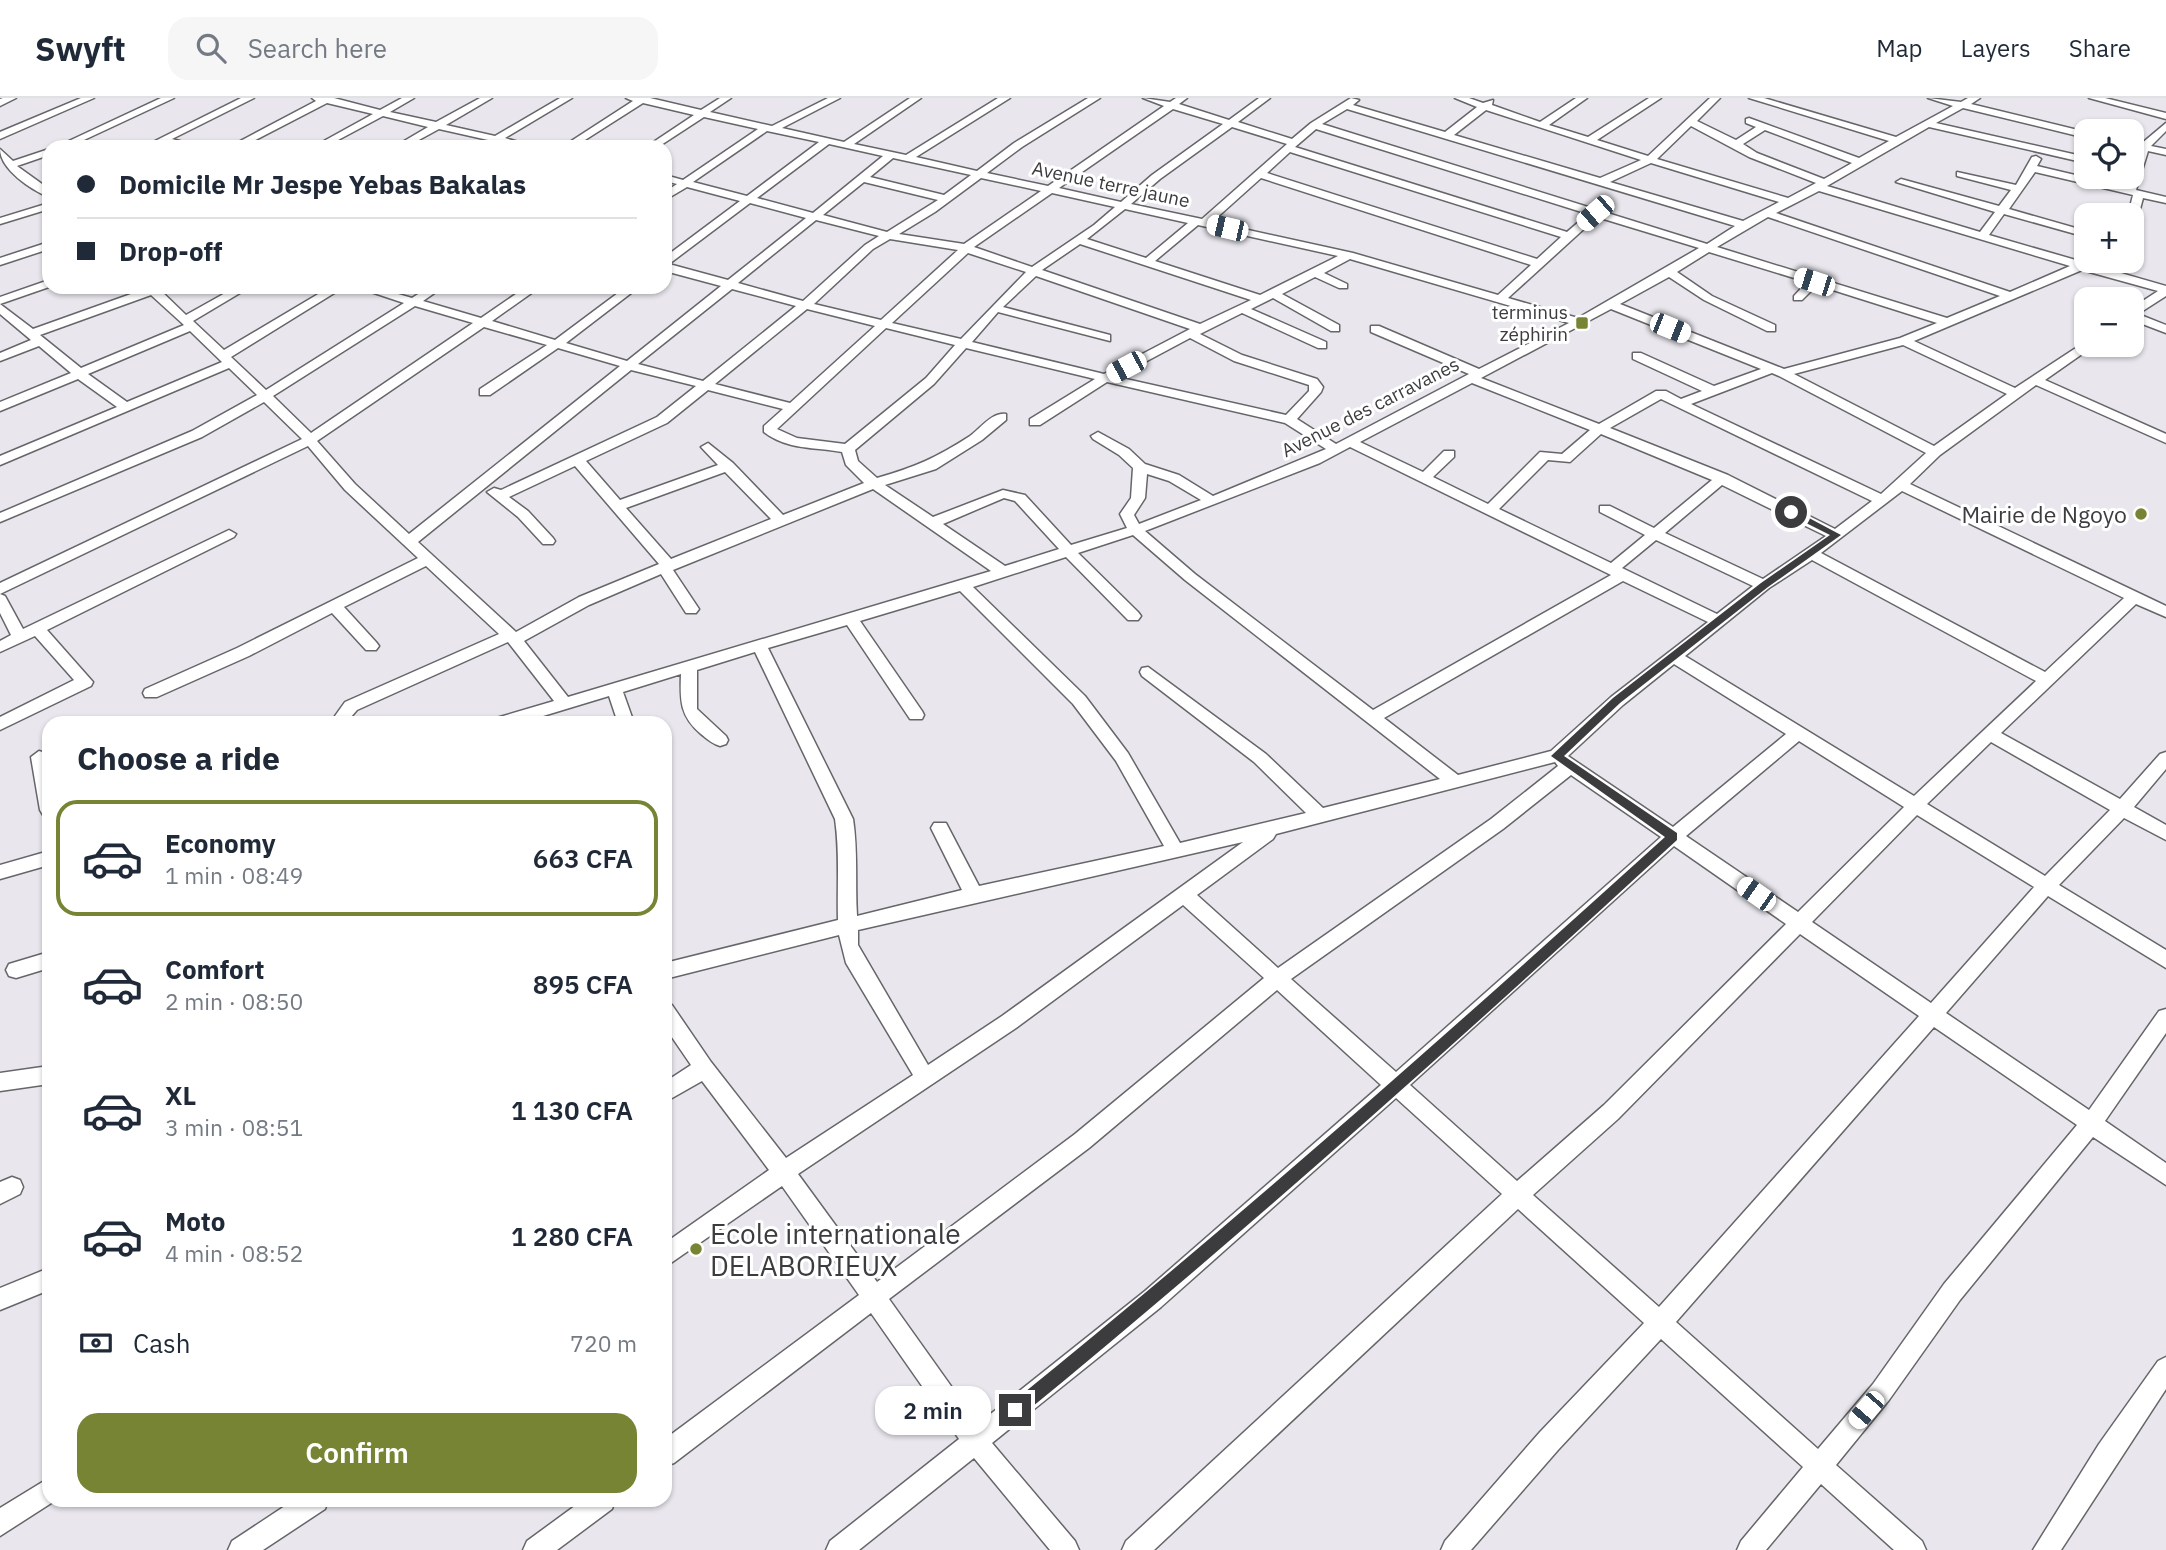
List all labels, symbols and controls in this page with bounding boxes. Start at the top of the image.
search box [168,17,658,80]
text: Swyft [35,27,126,70]
icon: search [192,29,230,67]
text: Search here [248,31,387,65]
text: Map [1876,32,1923,64]
text: Layers [1961,32,2031,64]
text: Share [2069,32,2131,64]
map controls [2074,119,2144,357]
button: locate [2074,119,2144,189]
street label: Avenue terre jaune [1030,156,1192,212]
text: Domicile Mr Jespe Yebas Bakalas [119,167,526,201]
car [1573,191,1618,235]
button: + [2074,203,2144,273]
car [1205,213,1250,243]
text: Drop-off [119,234,222,268]
car [1791,266,1838,298]
button: − [2074,287,2144,357]
place label: terminus zéphirin [1492,300,1568,346]
car [1647,310,1694,346]
marker: terminus zéphirin [1574,315,1590,331]
car [1103,348,1150,386]
street label: Avenue des carravanes [1277,352,1463,462]
route start [1775,496,1807,528]
place label: Mairie de Ngoyo [1961,499,2127,529]
marker: Mairie de Ngoyo [2133,506,2149,522]
text: Choose a ride [77,737,280,779]
text: Economy [165,826,276,860]
icon: car [81,827,144,890]
text: 663 CFA [533,841,633,875]
text: 1 min · 08:49 [165,860,303,890]
car [1733,873,1780,915]
text: Comfort [165,952,264,986]
icon: car [81,953,144,1016]
text: 895 CFA [533,967,633,1001]
text: 2 min · 08:50 [165,986,303,1016]
text: XL [165,1078,196,1112]
icon: car [81,1079,144,1142]
text: 1 130 CFA [511,1093,633,1127]
text: 3 min · 08:51 [165,1112,303,1142]
text: Moto [165,1204,225,1238]
icon: car [81,1205,144,1268]
place label: Ecole internationale DELABORIEUX [710,1215,961,1284]
text: 1 280 CFA [511,1219,633,1253]
text: 4 min · 08:52 [165,1238,303,1268]
marker: Ecole internationale DELABORIEUX [688,1241,704,1257]
icon: cash [77,1324,115,1362]
text: Cash [133,1326,190,1360]
text: 720 m [570,1328,637,1358]
callout: 2 min [875,1386,990,1434]
car [1845,1387,1888,1433]
route end [999,1394,1031,1426]
text: 2 min [903,1395,963,1425]
button: Confirm [77,1413,637,1493]

